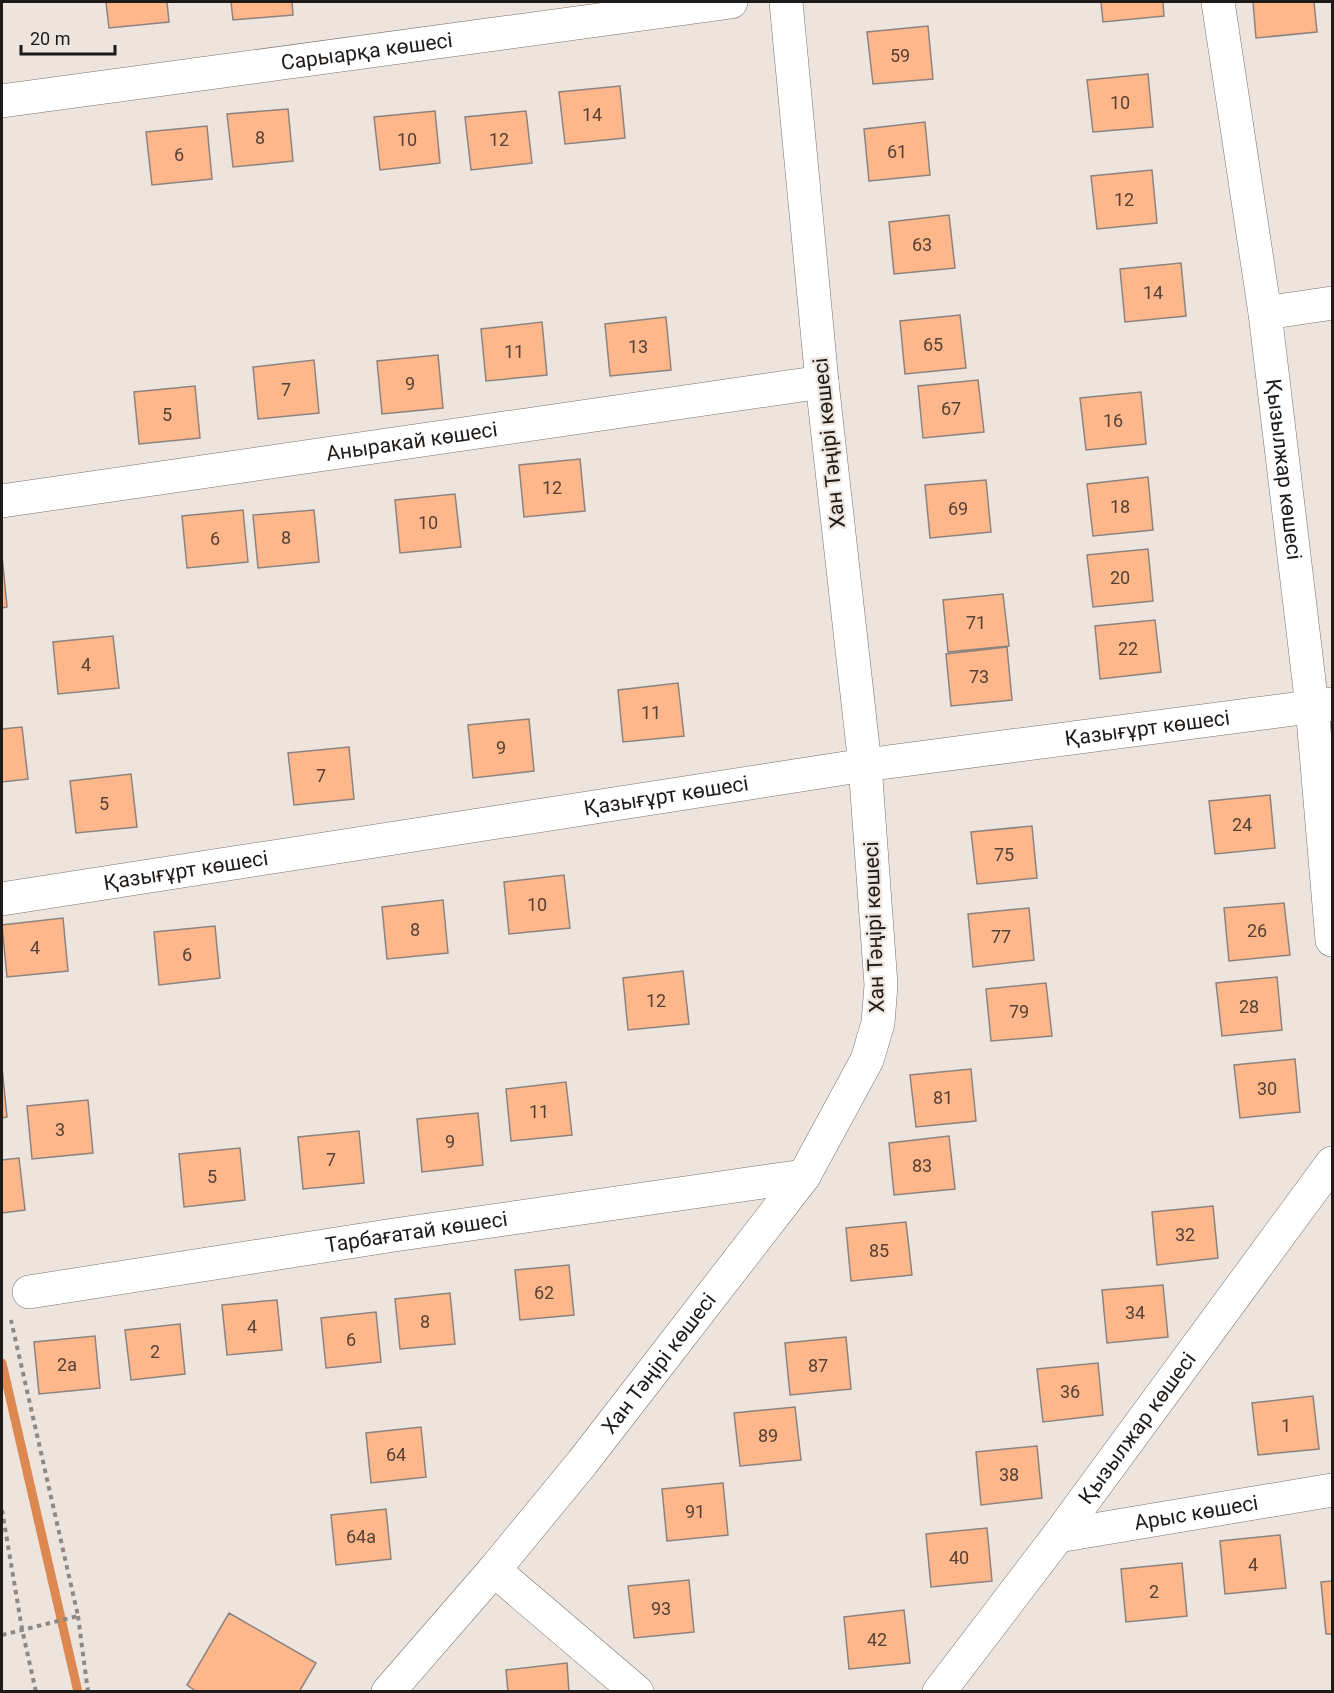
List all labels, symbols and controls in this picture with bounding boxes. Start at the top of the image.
scale bar [21,18,116,56]
text: 20 m [30,28,70,49]
street label: Сарыарқа көшесі [279,28,454,75]
house number: 59 [890,45,910,66]
house number: 10 [1110,92,1130,113]
house number: 14 [582,104,602,125]
house number: 8 [255,127,265,148]
house number: 10 [397,129,417,150]
house number: 12 [489,129,509,150]
house number: 61 [887,141,907,162]
house number: 6 [174,144,184,165]
house number: 12 [1114,189,1134,210]
house number: 63 [912,234,932,255]
house number: 14 [1143,282,1163,303]
house number: 65 [923,334,943,355]
house number: 13 [628,336,648,357]
house number: 11 [504,341,524,362]
street label: Хан Тәңірі көшесі [808,357,850,529]
house number: 9 [405,373,415,394]
street label: Қызылжар көшесі [1261,378,1306,561]
house number: 7 [281,379,291,400]
house number: 67 [941,398,961,419]
house number: 5 [162,404,172,425]
house number: 16 [1103,410,1123,431]
street label: Аныракай көшесі [324,417,499,466]
house number: 12 [542,477,562,498]
house number: 18 [1110,496,1130,517]
house number: 69 [948,498,968,519]
house number: 10 [418,512,438,533]
house number: 8 [281,527,291,548]
house number: 6 [210,528,220,549]
house number: 20 [1110,567,1130,588]
house number: 71 [966,612,986,633]
house number: 22 [1118,638,1138,659]
house number: 4 [81,654,91,675]
house number: 73 [969,666,989,687]
house number: 11 [641,702,661,723]
street label: Қазығұрт көшесі [1063,705,1231,751]
house number: 9 [496,737,506,758]
house number: 7 [316,765,326,786]
street label: Қазығұрт көшесі [582,771,750,820]
house number: 5 [99,793,109,814]
house number: 24 [1232,814,1252,835]
street label: Хан Тәңірі көшесі [859,841,889,1013]
house number: 75 [994,844,1014,865]
street label: Қазығұрт көшесі [102,846,270,895]
house number: 10 [527,894,547,915]
house number: 8 [410,919,420,940]
house number: 26 [1247,920,1267,941]
house number: 77 [991,926,1011,947]
house number: 4 [30,937,40,958]
house number: 6 [182,944,192,965]
house number: 12 [646,990,666,1011]
house number: 28 [1239,996,1259,1017]
house number: 79 [1009,1001,1029,1022]
house number: 30 [1257,1078,1277,1099]
house number: 81 [933,1087,953,1108]
house number: 11 [529,1101,549,1122]
house number: 3 [55,1119,65,1140]
house number: 9 [445,1131,455,1152]
house number: 7 [326,1149,336,1170]
house number: 83 [912,1155,932,1176]
house number: 5 [207,1166,217,1187]
street label: Тарбағатай көшесі [324,1207,509,1258]
house number: 32 [1175,1224,1195,1245]
house number: 85 [869,1240,889,1261]
house number: 62 [534,1282,554,1303]
street label: Хан Тәңірі көшесі [597,1288,721,1439]
house number: 34 [1125,1302,1145,1323]
house number: 8 [420,1311,430,1332]
house number: 4 [247,1316,257,1337]
house number: 6 [346,1329,356,1350]
house number: 2 [150,1341,160,1362]
street label: Қызылжар көшесі [1074,1348,1201,1509]
house number: 2а [57,1354,77,1375]
house number: 87 [808,1355,828,1376]
house number: 36 [1060,1381,1080,1402]
house number: 1 [1281,1415,1291,1436]
house number: 89 [758,1425,778,1446]
house number: 64 [386,1444,406,1465]
house number: 38 [999,1464,1019,1485]
street label: Арыс көшесі [1132,1491,1260,1535]
house number: 91 [685,1501,705,1522]
house number: 64а [346,1526,376,1547]
house number: 40 [949,1547,969,1568]
house number: 4 [1248,1554,1258,1575]
house number: 2 [1149,1581,1159,1602]
house number: 93 [651,1598,671,1619]
house number: 42 [867,1629,887,1650]

